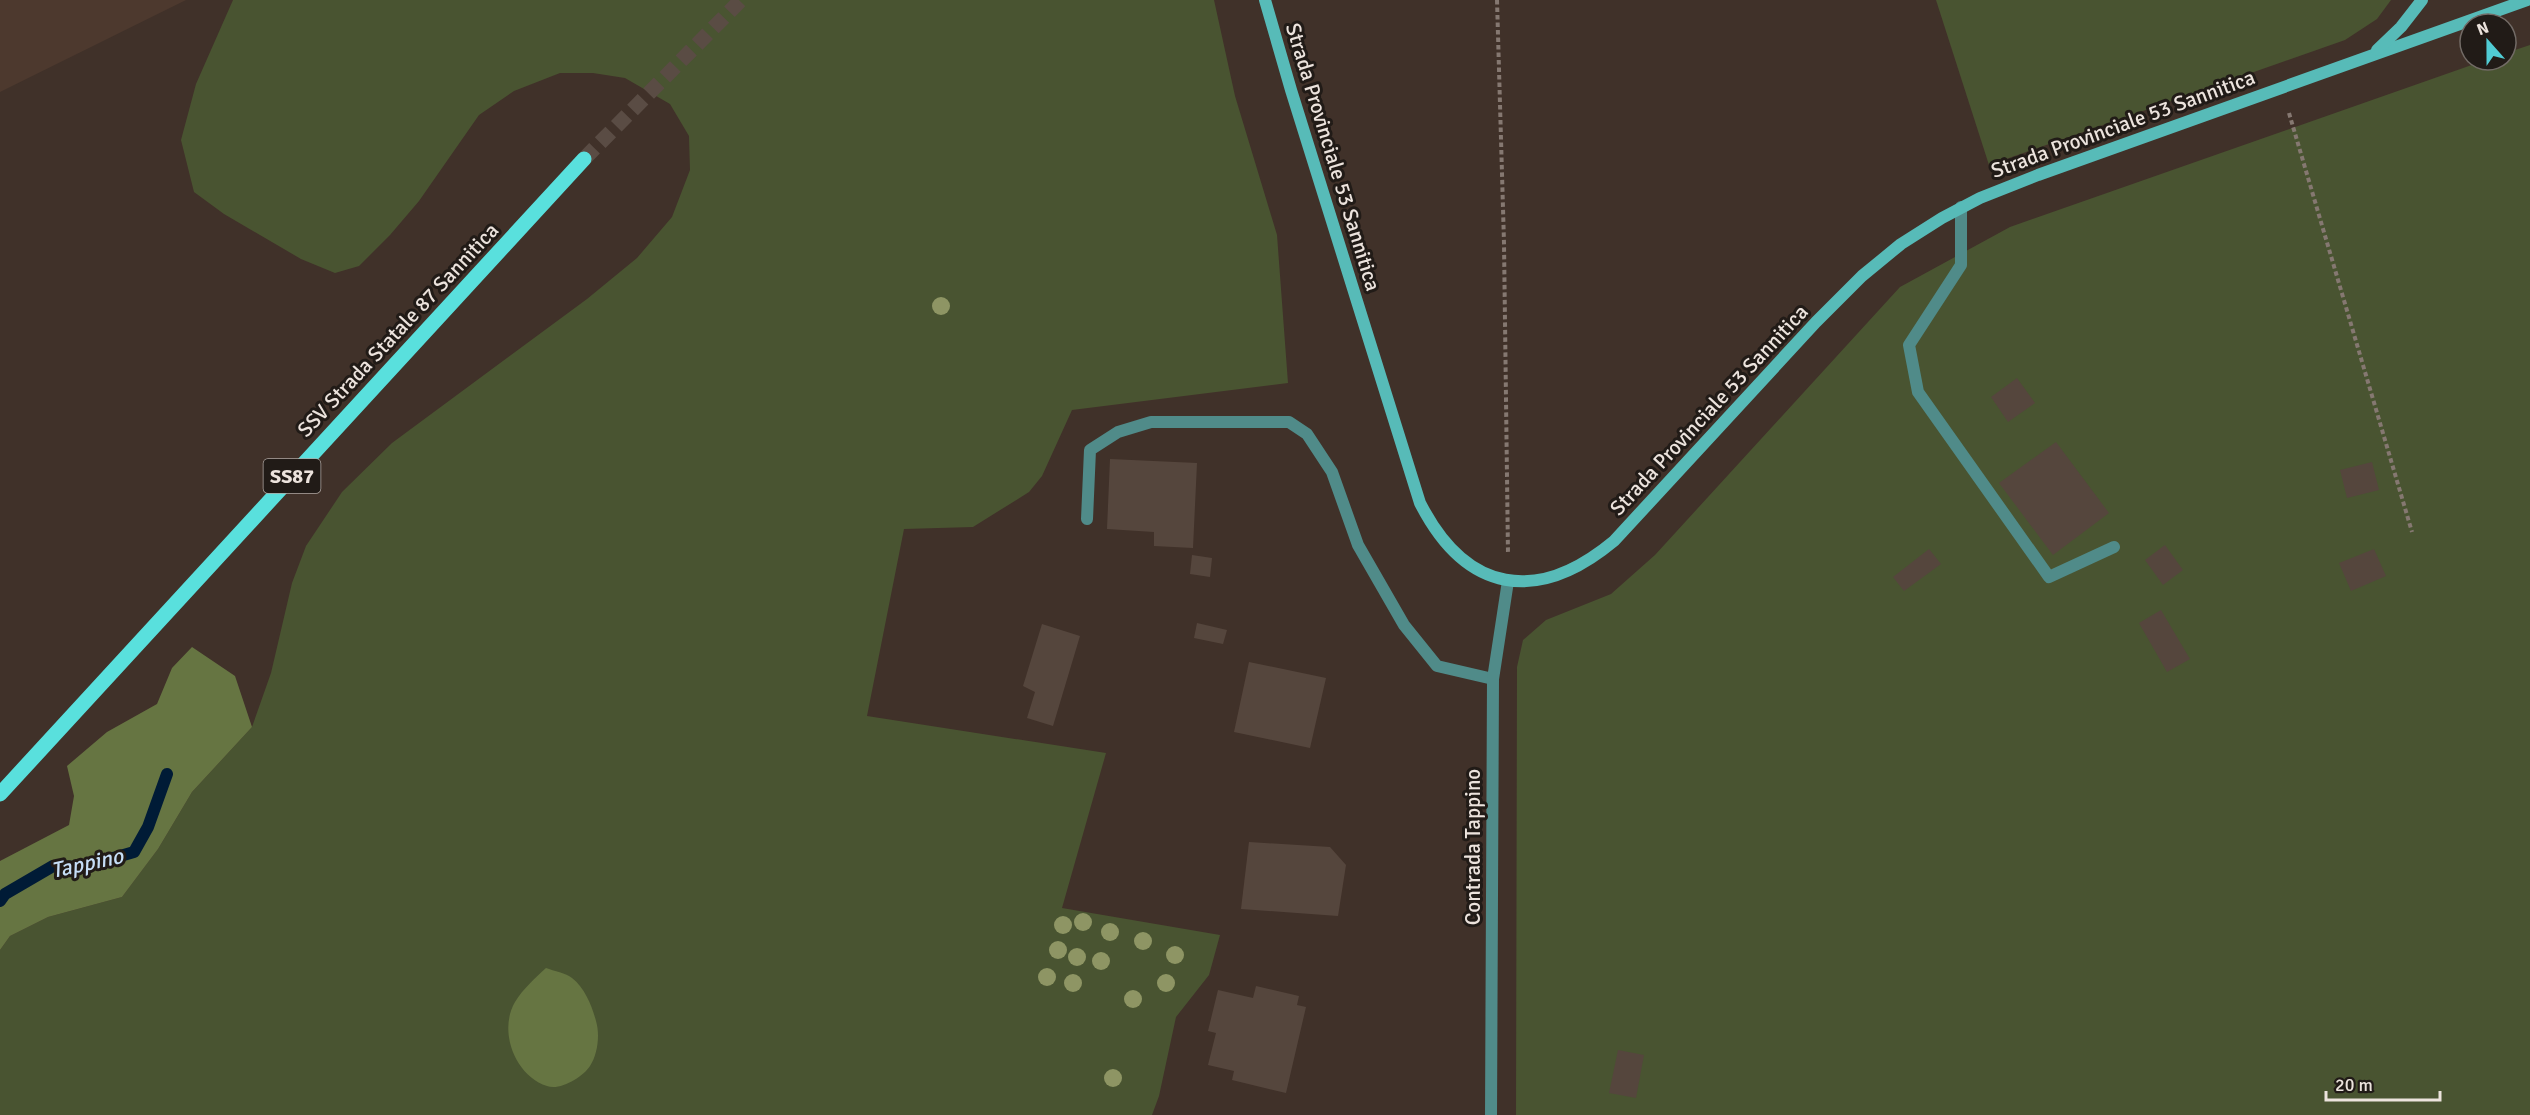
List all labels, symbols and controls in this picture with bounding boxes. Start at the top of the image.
north arrow [2458,12,2518,72]
text: N [2474,18,2492,40]
street label: Strada Provinciale 53 Sannitica [1280,20,1386,294]
street label: Strada Provinciale 53 Sannitica [1987,64,2259,184]
street label: SSV Strada Statale 87 Sannitica [292,218,504,442]
street label: Strada Provinciale 53 Sannitica [1604,299,1814,521]
road number: SS87 [264,459,320,493]
street label: Contrada Tappino [1460,769,1486,925]
water label: Tappino [48,842,127,884]
scale bar [2326,1064,2440,1102]
text: 20 m [2335,1074,2373,1096]

